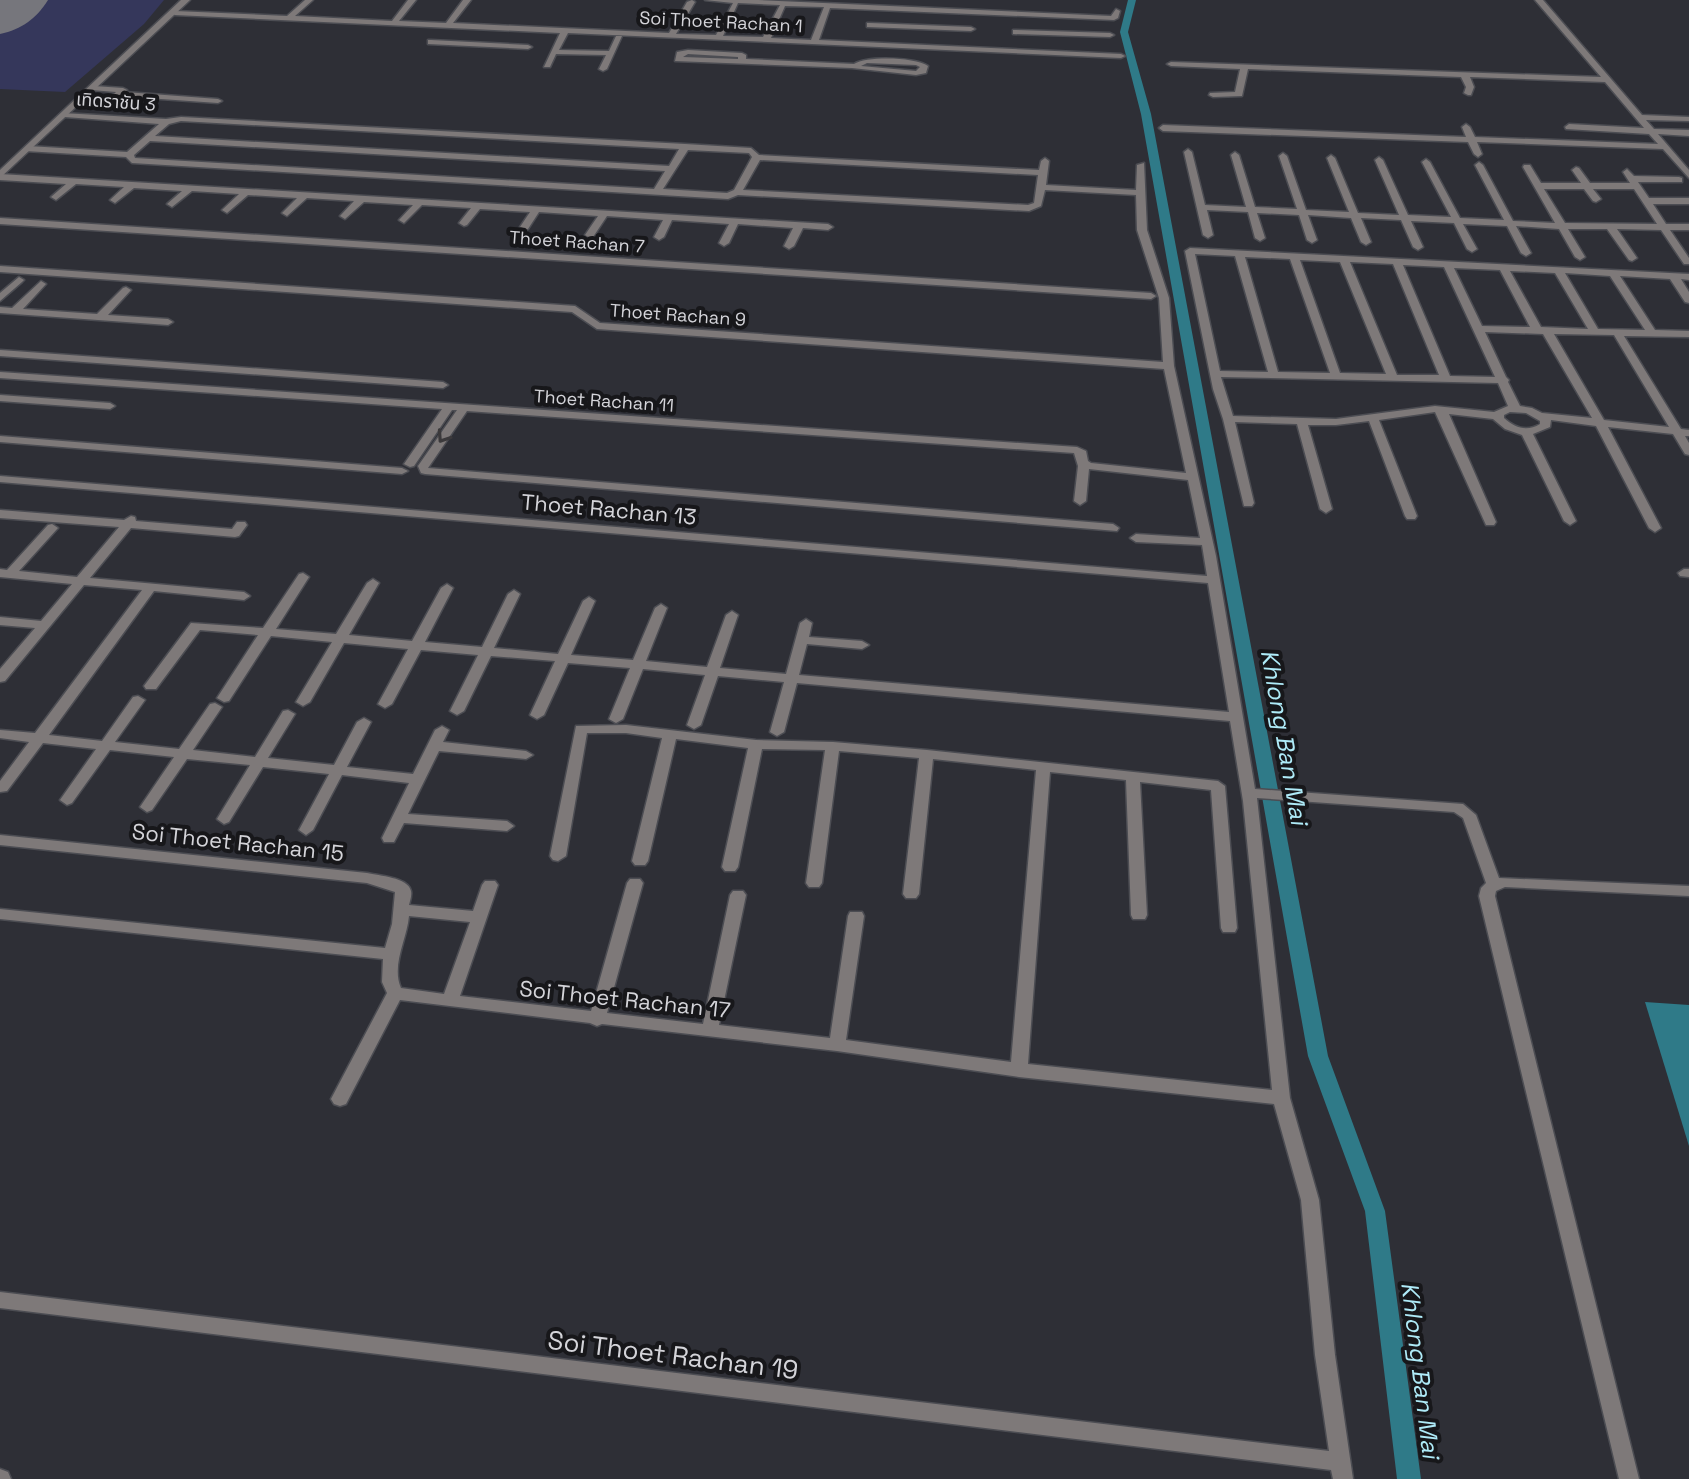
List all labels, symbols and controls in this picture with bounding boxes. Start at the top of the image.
street label: Soi Thoet Rachan 1 [639,6,803,37]
street label: เทิดราชัน 3 [75,87,157,116]
street label: Thoet Rachan 7 [509,225,645,258]
street label: Thoet Rachan 9 [609,298,747,331]
street label: Thoet Rachan 11 [533,384,675,417]
one-way arrow [438,429,453,443]
street label: Thoet Rachan 13 [520,487,698,531]
water label: Khlong Ban Mai [1254,647,1316,830]
street label: Soi Thoet Rachan 15 [131,817,345,867]
street label: Soi Thoet Rachan 17 [518,974,732,1024]
water label: Khlong Ban Mai [1394,1280,1447,1463]
street label: Soi Thoet Rachan 19 [546,1323,800,1387]

